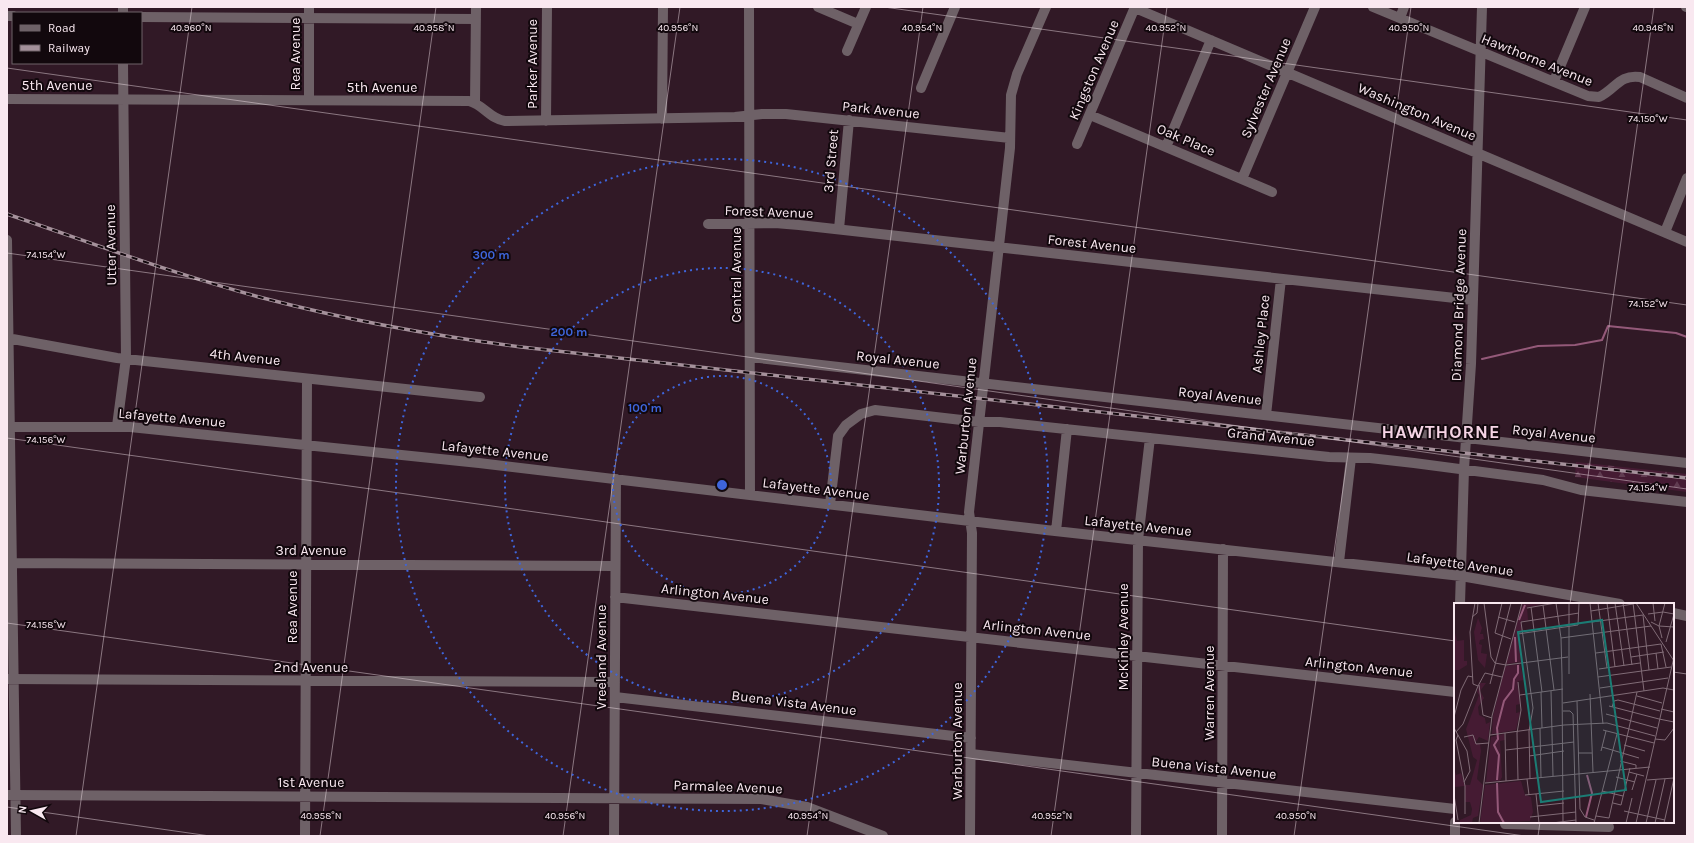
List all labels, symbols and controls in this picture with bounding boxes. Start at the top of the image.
legend [12,12,142,64]
street label: Kingston Avenue [1065,17,1123,123]
street label: Rea Avenue [287,18,304,90]
street label: Parker Avenue [524,19,541,109]
text: Road [48,21,76,35]
text: 40.960°N [170,22,212,34]
text: 40.958°N [413,22,455,34]
text: 40.956°N [658,22,698,34]
text: 40.954°N [902,22,942,34]
text: 40.952°N [1146,22,1186,34]
text: 40.950°N [1389,22,1429,34]
text: 40.948°N [1632,22,1674,34]
street label: Hawthorne Avenue [1479,30,1595,90]
street label: Sylvester Avenue [1237,35,1295,141]
text: Railway [48,41,90,55]
street label: 5th Avenue [21,77,93,94]
street label: 5th Avenue [346,79,418,96]
street label: Washington Avenue [1355,79,1479,145]
street label: Park Avenue [841,97,921,123]
text: 74.150°W [1628,113,1668,125]
street label: Oak Place [1154,120,1218,160]
street label: 3rd Street [820,129,842,193]
street label: Forest Avenue [724,202,814,222]
street label: Utter Avenue [102,204,120,286]
street label: Central Avenue [728,227,745,323]
street label: Diamond Bridge Avenue [1448,228,1470,382]
street label: Forest Avenue [1047,231,1137,257]
text: 300 m [472,248,510,262]
text: 74.154°W [27,249,66,261]
street label: Ashley Place [1248,294,1274,374]
text: 74.152°W [1628,298,1668,310]
text: 200 m [551,325,587,339]
street label: 4th Avenue [209,345,281,369]
street label: Royal Avenue [855,347,941,373]
street label: Warburton Avenue [951,357,981,475]
street label: Royal Avenue [1177,383,1263,409]
text: 100 m [628,401,662,415]
street label: Lafayette Avenue [118,405,226,431]
district label: HAWTHORNE [1381,421,1501,443]
street label: Royal Avenue [1511,421,1597,447]
street label: Grand Avenue [1226,424,1316,450]
text: 74.156°W [26,434,66,446]
street label: Lafayette Avenue [441,437,549,465]
street label: Lafayette Avenue [762,474,870,504]
centre of rings [715,478,729,492]
text: 74.154°W [1629,482,1668,494]
street label: Lafayette Avenue [1084,512,1192,540]
street label: 3rd Avenue [275,542,347,559]
street label: Lafayette Avenue [1406,548,1514,580]
street label: Rea Avenue [284,571,301,643]
street label: Arlington Avenue [660,580,770,608]
street label: McKinley Avenue [1115,583,1132,691]
inset map [1454,603,1674,823]
street label: Vreeland Avenue [593,605,610,709]
street label: Arlington Avenue [982,616,1092,644]
text: 74.158°W [26,619,66,631]
street label: Warren Avenue [1201,646,1218,740]
street label: Arlington Avenue [1304,653,1414,681]
street label: 2nd Avenue [274,659,348,676]
street label: Warburton Avenue [949,682,966,800]
street label: Buena Vista Avenue [731,687,857,719]
street label: Buena Vista Avenue [1151,753,1277,783]
street label: 1st Avenue [278,774,344,791]
street label: Parmalee Avenue [673,777,783,797]
north arrow [12,791,52,831]
text: N [16,805,30,814]
text: 40.958°N [300,810,342,822]
text: 40.956°N [545,810,585,822]
text: 40.954°N [788,810,828,822]
text: 40.952°N [1032,810,1072,822]
text: 40.950°N [1276,810,1316,822]

